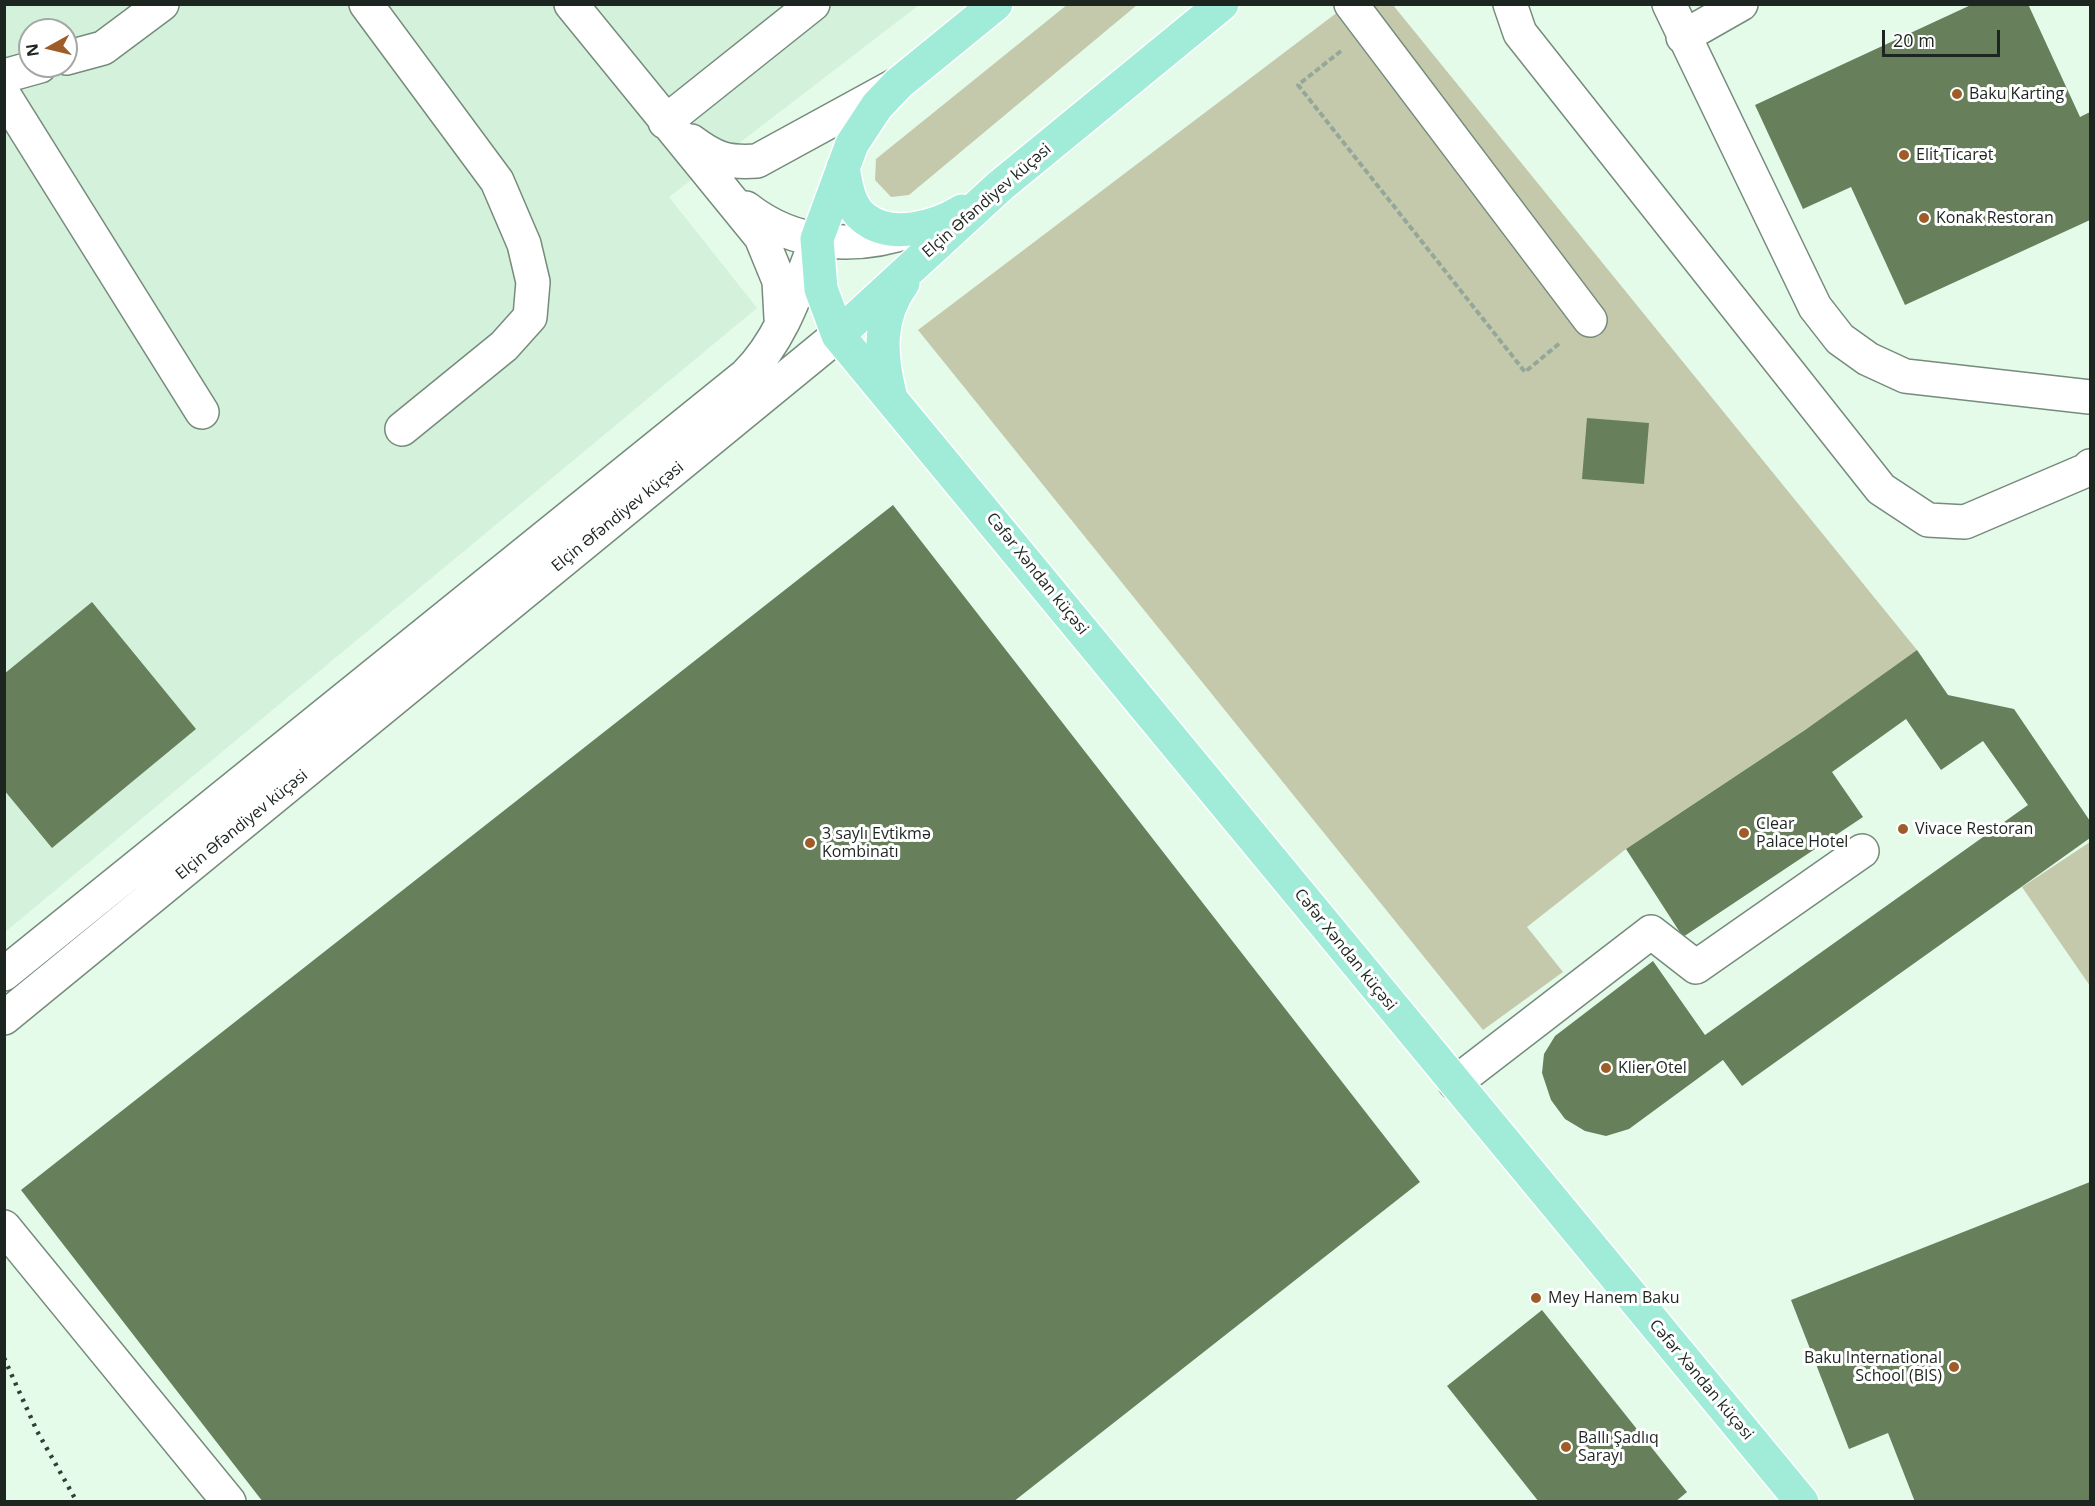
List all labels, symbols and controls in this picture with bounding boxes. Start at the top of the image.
north arrow [18,18,78,78]
scale bar [1885,18,2004,56]
text: 20 m [1893,28,1935,52]
text: N [20,42,44,58]
place label: Baku Karting [1969,84,2064,104]
marker: Baku Karting [1950,87,1964,101]
street label: Elçin Əfəndiyev küçəsi [919,140,1055,262]
place label: Elit Ticarət [1916,145,1993,165]
marker: Elit Ticarət [1897,148,1911,162]
place label: Konak Restoran [1936,208,2054,228]
marker: Konak Restoran [1917,211,1931,225]
street label: Elçin Əfəndiyev küçəsi [548,458,688,576]
street label: Cəfər Xəndan küçəsi [982,509,1092,639]
street label: Elçin Əfəndiyev küçəsi [172,766,312,884]
place label: Clear Palace Hotel [1756,814,1848,852]
place label: Vivace Restoran [1915,819,2033,839]
marker: Vivace Restoran [1896,822,1910,836]
place label: 3 saylı Evtikmə Kombinatı [822,824,931,862]
marker: Clear Palace Hotel [1737,826,1751,840]
marker: 3 saylı Evtikmə Kombinatı [803,836,817,850]
street label: Cəfər Xəndan küçəsi [1290,885,1400,1015]
place label: Klier Otel [1618,1058,1687,1078]
marker: Klier Otel [1599,1061,1613,1075]
place label: Mey Hanem Baku [1548,1288,1679,1308]
marker: Mey Hanem Baku [1529,1291,1543,1305]
street label: Cəfər Xəndan küçəsi [1645,1316,1757,1444]
place label: Baku International School (BIS) [1804,1348,1942,1386]
marker: Baku International School (BIS) [1947,1360,1961,1374]
place label: Ballı Şadlıq Sarayı [1578,1428,1659,1466]
marker: Ballı Şadlıq Sarayı [1559,1440,1573,1454]

